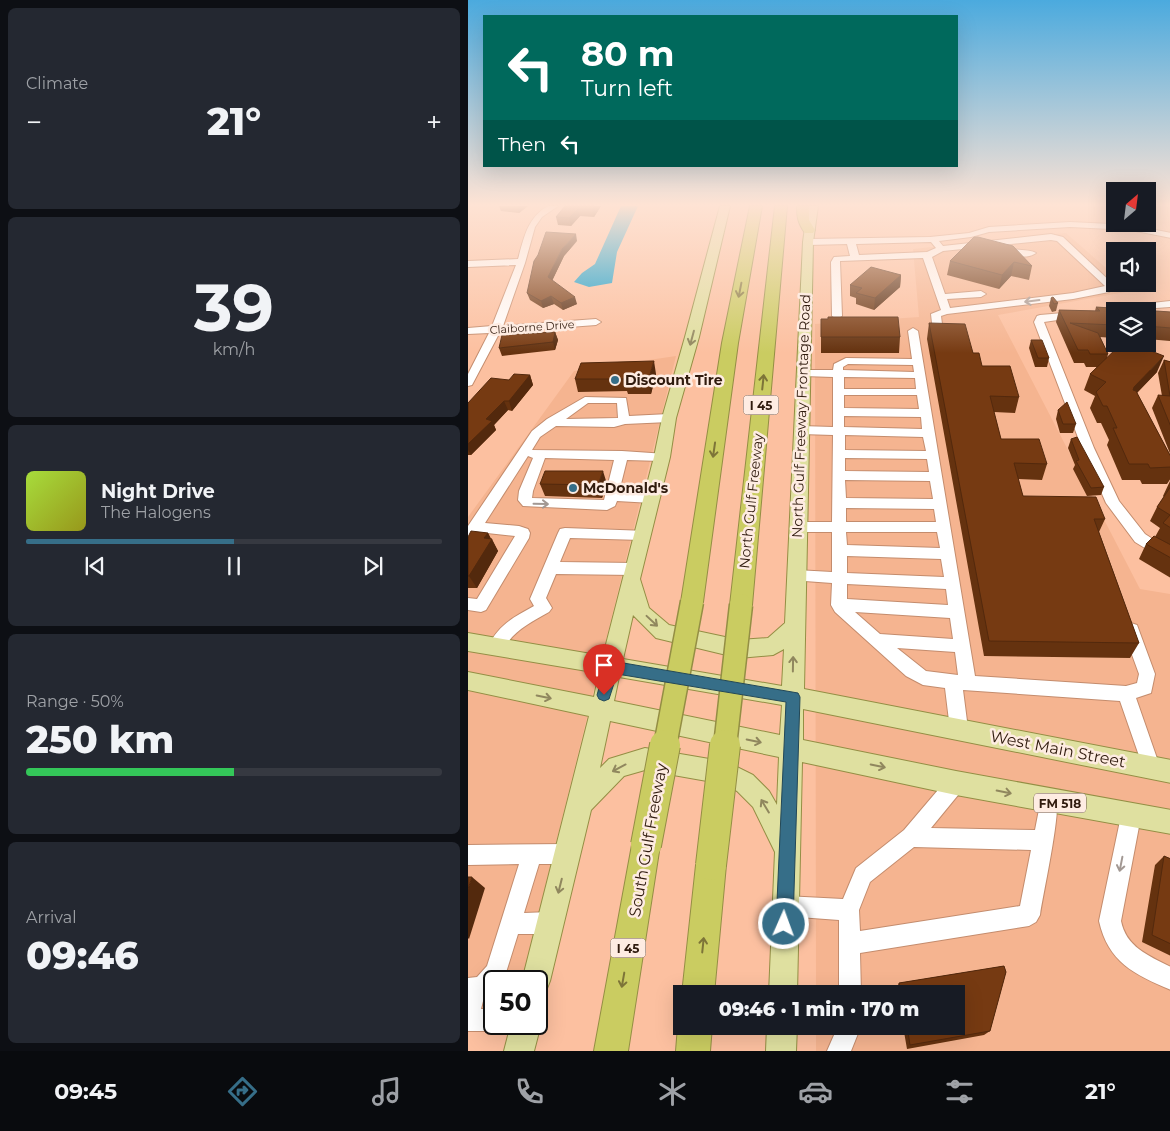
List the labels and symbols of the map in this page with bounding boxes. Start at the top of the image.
north arrow [1106,182,1156,232]
one-way arrow [735,281,745,297]
street label: North Gulf Freeway Frontage Road [788,294,814,538]
one-way arrow [1025,296,1041,306]
street label: Claiborne Drive [489,317,575,337]
one-way arrow [687,330,696,346]
place label: Discount Tire [625,371,723,389]
marker: Discount Tire [609,374,621,386]
one-way arrow [758,374,768,390]
road number: I 45 [744,396,778,414]
street label: North Gulf Freeway [735,432,767,569]
one-way arrow [709,442,719,458]
place label: McDonald's [583,479,669,497]
marker: McDonald's [567,482,579,494]
one-way arrow [532,499,549,509]
one-way arrow [645,615,658,627]
pin [583,644,625,695]
one-way arrow [788,657,798,673]
one-way arrow [535,693,551,702]
street label: West Main Street [989,727,1128,772]
one-way arrow [746,736,762,746]
street label: South Gulf Freeway [625,761,671,919]
one-way arrow [870,762,886,771]
one-way arrow [612,763,627,773]
one-way arrow [995,788,1011,798]
road number: FM 518 [1034,794,1086,812]
one-way arrow [759,799,769,813]
one-way arrow [1116,855,1126,871]
one-way arrow [555,877,564,893]
position arrow [757,897,809,949]
road number: I 45 [610,938,646,958]
one-way arrow [698,938,708,954]
speed limit sign: 50 [483,970,548,1035]
one-way arrow [617,971,627,987]

